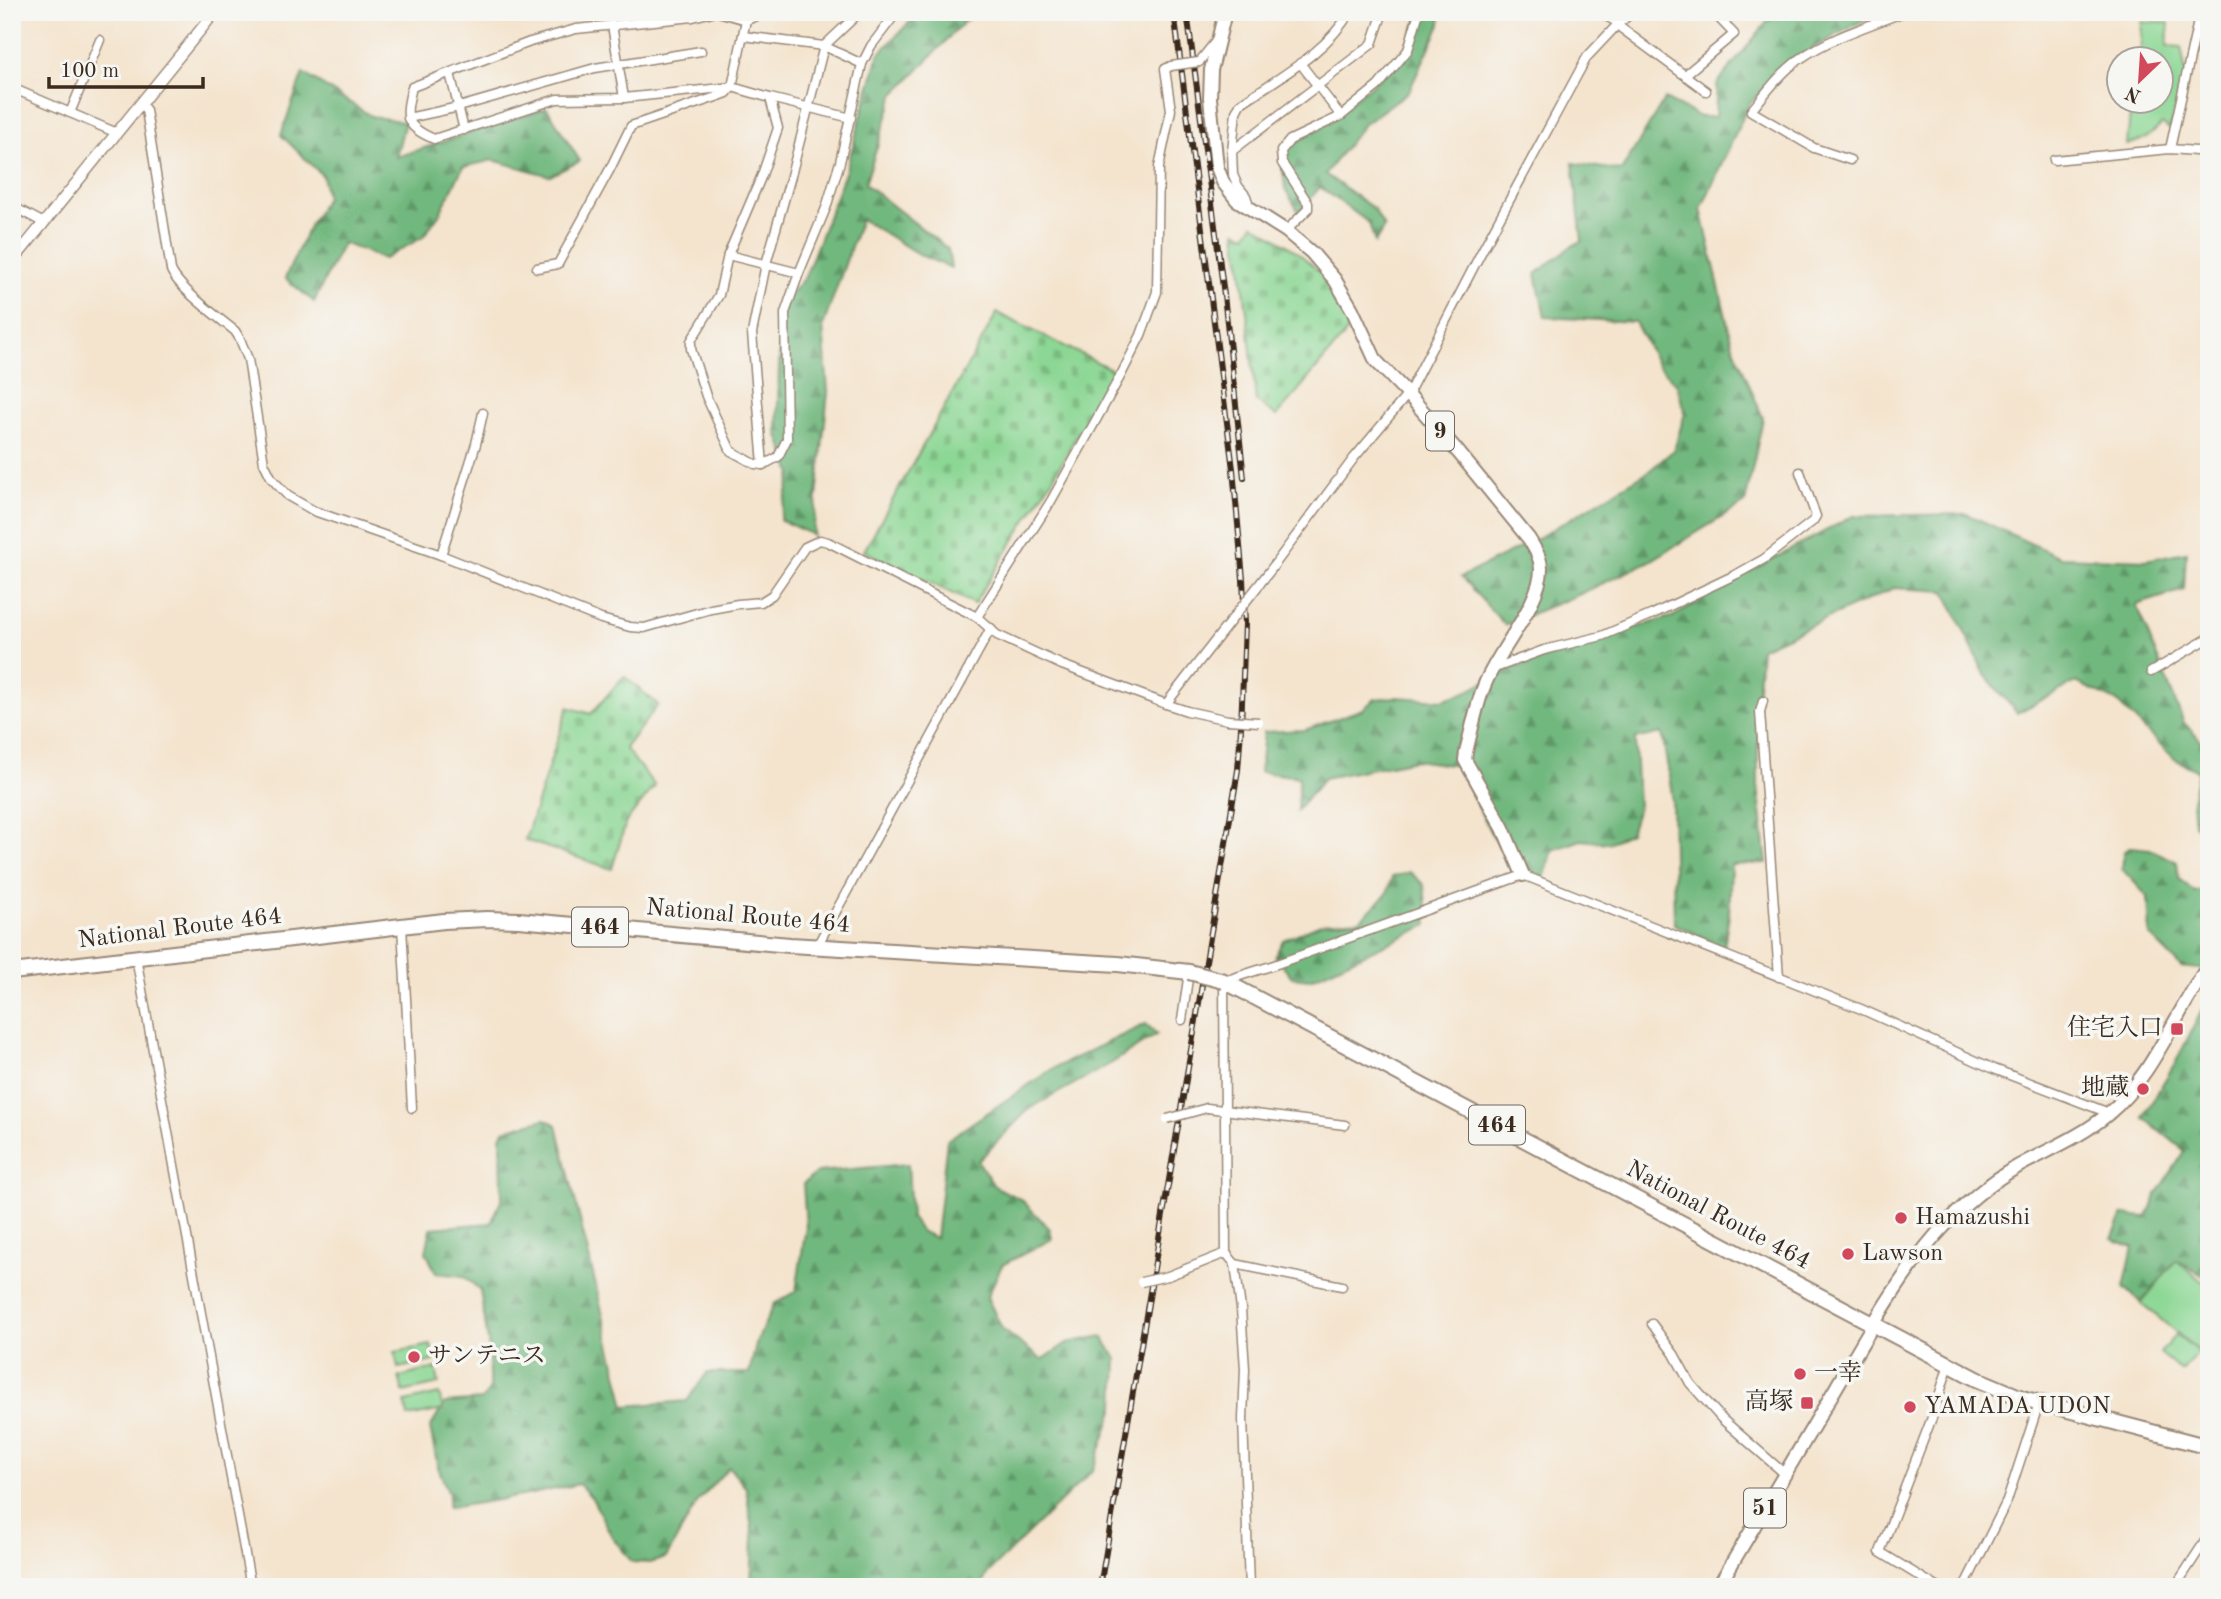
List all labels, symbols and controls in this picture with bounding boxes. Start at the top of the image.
scale bar [49,46,203,90]
north arrow [2106,46,2176,116]
text: 100 m [60,61,119,82]
text: N [2123,81,2144,105]
road number: 9 [1426,412,1454,450]
street label: National Route 464 [645,896,851,938]
street label: National Route 464 [77,905,283,953]
road number: 464 [572,908,628,946]
place label: 住宅入口 [2067,1014,2163,1041]
marker: 住宅入口 [2169,1021,2185,1037]
place label: 地蔵 [2081,1074,2129,1101]
marker: 地蔵 [2135,1081,2151,1097]
road number: 464 [1469,1106,1525,1144]
street label: National Route 464 [1622,1157,1814,1275]
place label: Hamazushi [1915,1206,2030,1230]
marker: Hamazushi [1893,1210,1909,1226]
place label: Lawson [1862,1242,1943,1266]
marker: Lawson [1840,1246,1856,1262]
place label: サンテニス [428,1344,546,1369]
marker: サンテニス [406,1349,422,1365]
place label: 一幸 [1814,1360,1862,1386]
marker: 一幸 [1792,1366,1808,1382]
place label: 高塚 [1745,1388,1793,1415]
marker: 高塚 [1799,1395,1815,1411]
place label: YAMADA UDON [1924,1395,2111,1419]
marker: YAMADA UDON [1902,1399,1918,1415]
road number: 51 [1744,1488,1786,1527]

